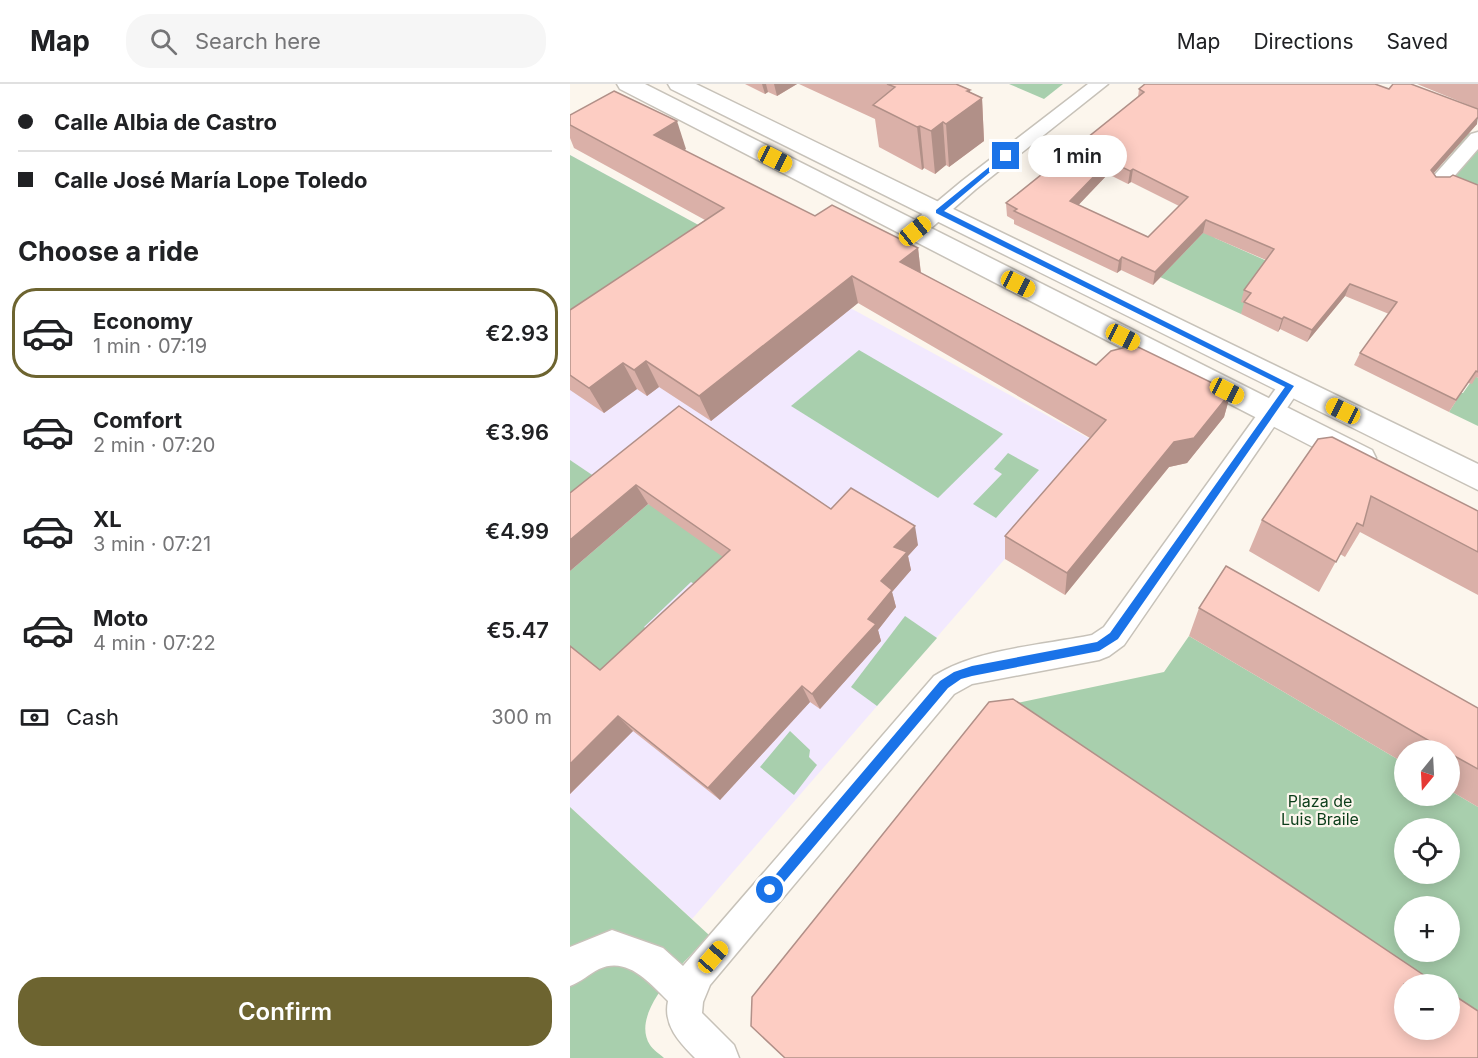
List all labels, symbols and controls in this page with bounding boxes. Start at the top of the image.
search box [126,14,546,68]
text: Map [30,24,90,58]
icon: search [147,25,180,58]
text: Search here [195,28,321,54]
text: Map [1177,29,1220,54]
text: Directions [1253,29,1354,54]
text: Saved [1387,29,1448,54]
text: Calle Albia de Castro [54,109,277,135]
callout: 1 min [1027,135,1126,177]
route end [992,142,1019,169]
car [755,143,795,175]
text: 1 min [1053,144,1102,168]
text: Calle José María Lope Toledo [54,167,368,193]
car [895,213,935,249]
text: Choose a ride [18,235,199,268]
car [998,268,1038,300]
icon: car [21,306,75,360]
text: Economy [93,308,193,334]
text: €2.93 [486,320,549,346]
car [1103,321,1143,353]
text: 1 min · 07:19 [93,334,207,358]
car [1207,375,1247,407]
car [1323,395,1363,427]
icon: car [21,405,75,459]
text: Comfort [93,407,182,433]
text: €3.96 [486,419,549,445]
text: 2 min · 07:20 [93,433,215,457]
icon: car [21,504,75,558]
text: XL [93,506,122,532]
text: €4.99 [485,518,549,544]
text: 3 min · 07:21 [93,532,211,556]
icon: car [21,603,75,657]
text: Moto [93,605,148,631]
text: €5.47 [486,617,549,643]
text: 4 min · 07:22 [93,631,216,655]
icon: cash [18,701,51,734]
text: Cash [66,704,119,730]
text: 300 m [491,705,552,729]
north arrow [1394,740,1460,806]
map controls [1394,740,1460,1040]
park label: Plaza de Luis Braile [1281,791,1359,829]
button: locate [1394,818,1460,884]
route start [756,876,783,903]
button: + [1394,896,1460,962]
car [694,938,732,976]
button: − [1394,974,1460,1040]
button: Confirm [18,977,552,1046]

